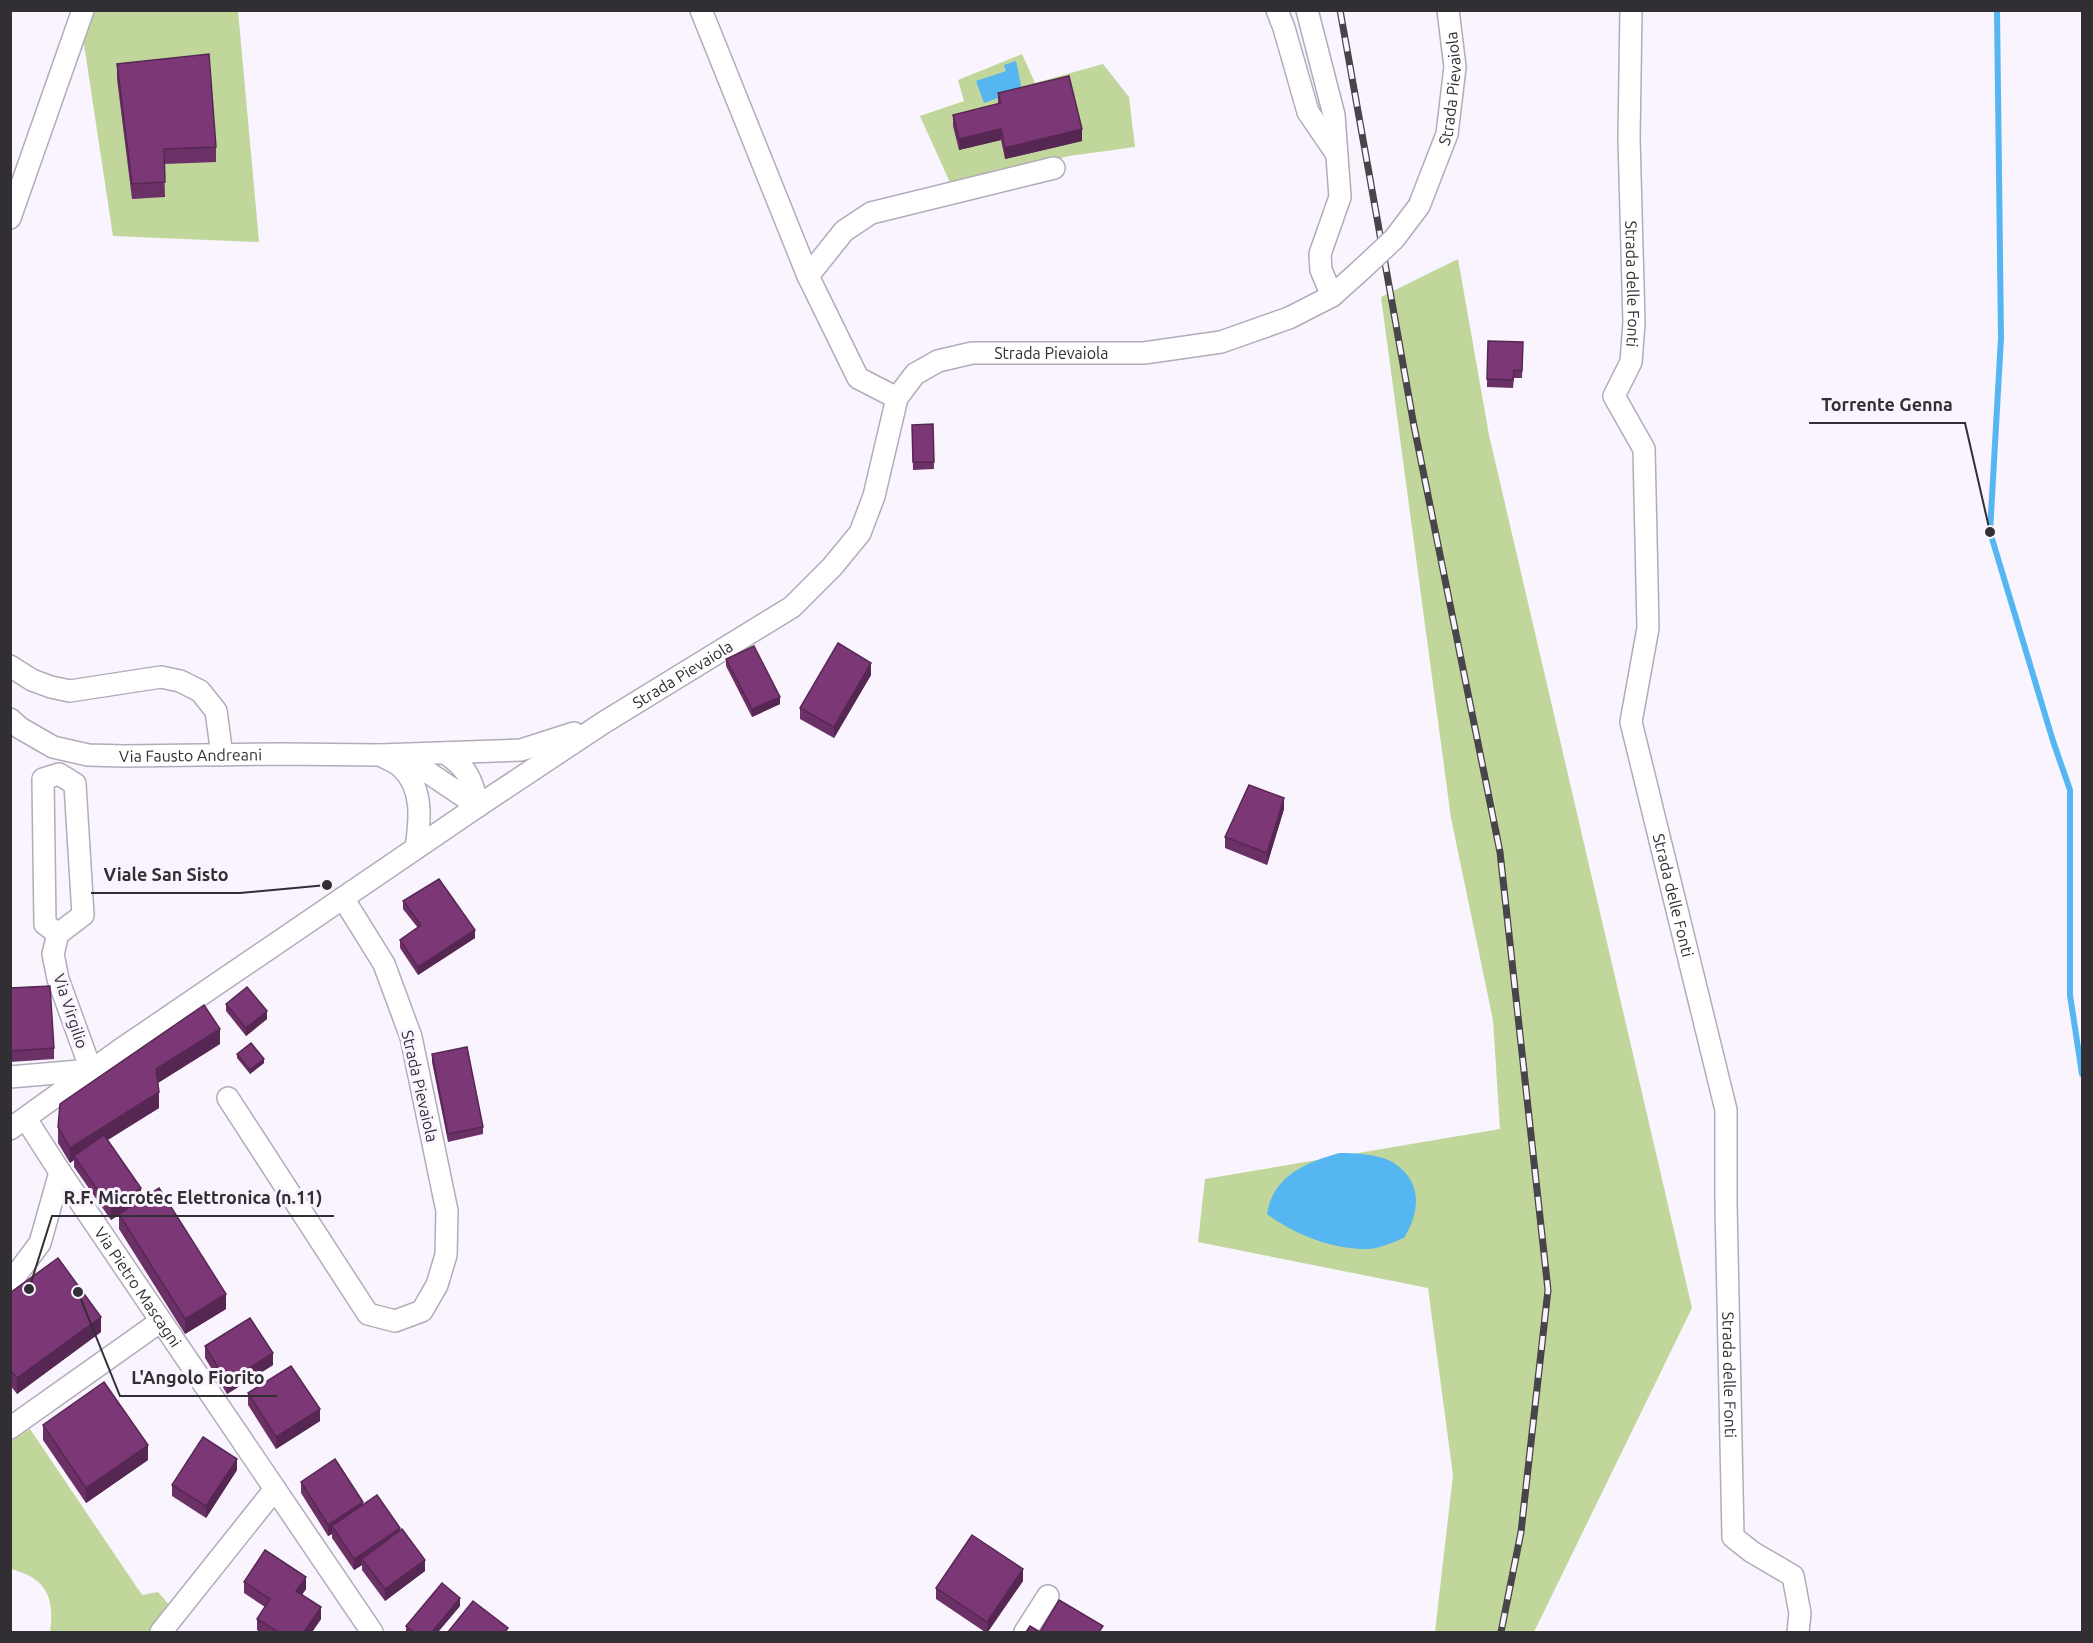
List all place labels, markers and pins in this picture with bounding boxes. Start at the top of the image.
callout: Torrente Genna [1809,387,1965,423]
callout: Viale San Sisto [91,857,240,893]
callout: R.F. Microtec Elettronica (n.11) [52,1180,334,1216]
callout: L'Angolo Fiorito [120,1360,277,1396]

